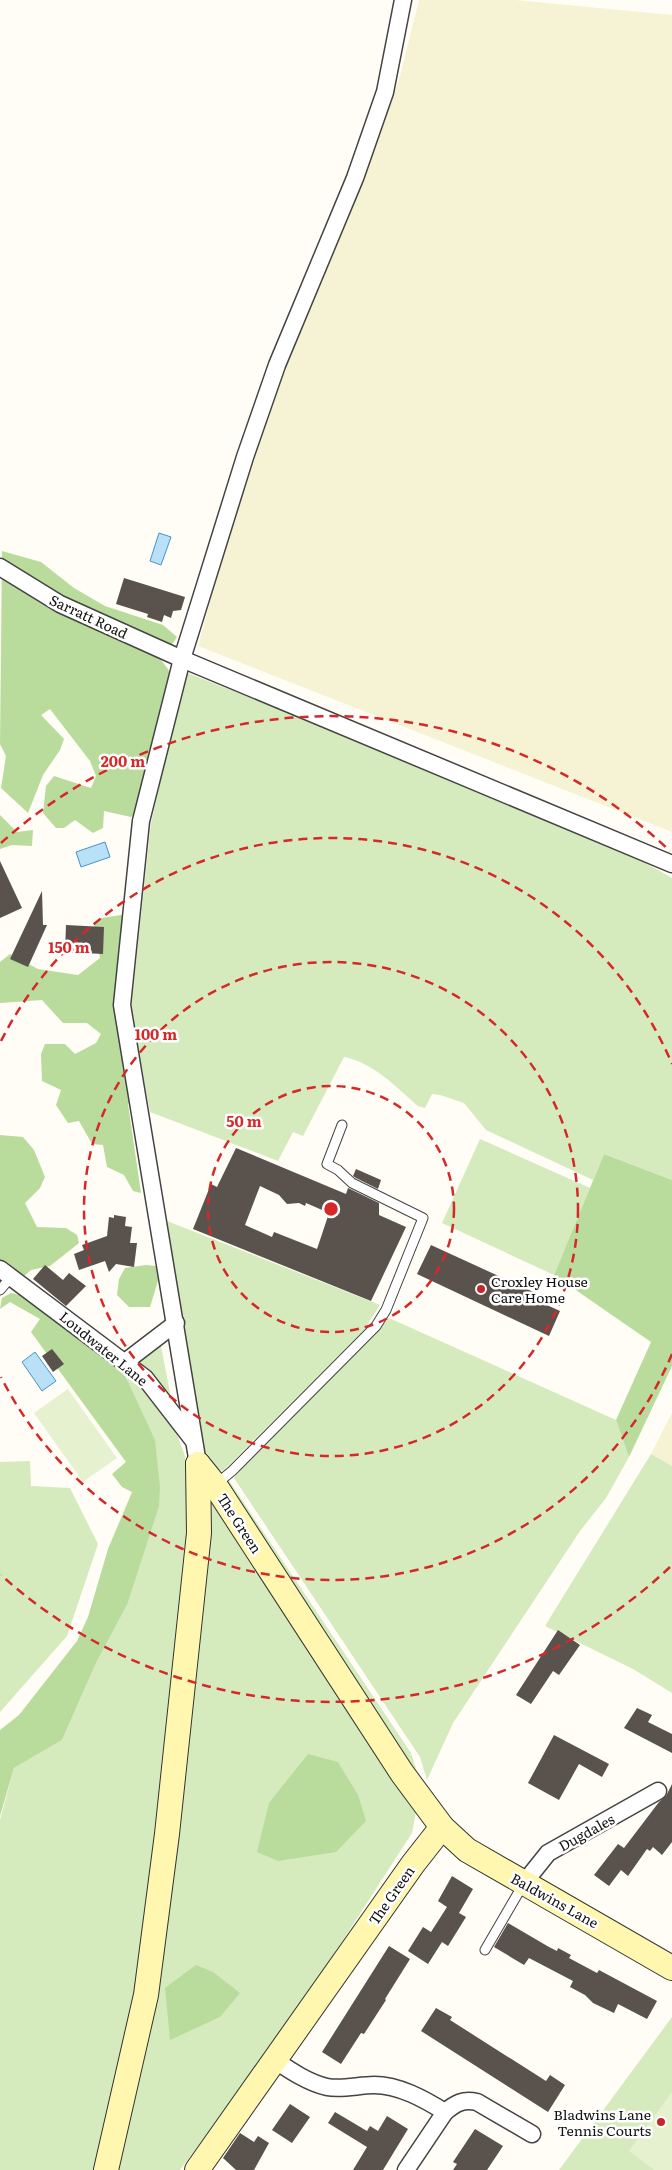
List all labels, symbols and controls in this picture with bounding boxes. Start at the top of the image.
street label: Sarratt Road [47,589,132,643]
text: 200 m [101,749,145,772]
text: 150 m [48,935,90,958]
text: 100 m [135,1022,177,1045]
text: 50 m [226,1109,262,1132]
centre of rings [322,1200,340,1218]
place label: Croxley House Care Home [491,1271,588,1307]
marker: Croxley House Care Home [475,1283,487,1295]
street label: Loudwater Lane [56,1306,152,1390]
street label: The Green [213,1489,267,1557]
street label: Dugdales [554,1808,618,1856]
street label: The Green [363,1861,419,1929]
street label: Baldwins Lane [508,1868,602,1932]
place label: Bladwins Lane Tennis Courts [554,2104,651,2140]
marker: Bladwins Lane Tennis Courts [655,2116,667,2128]

